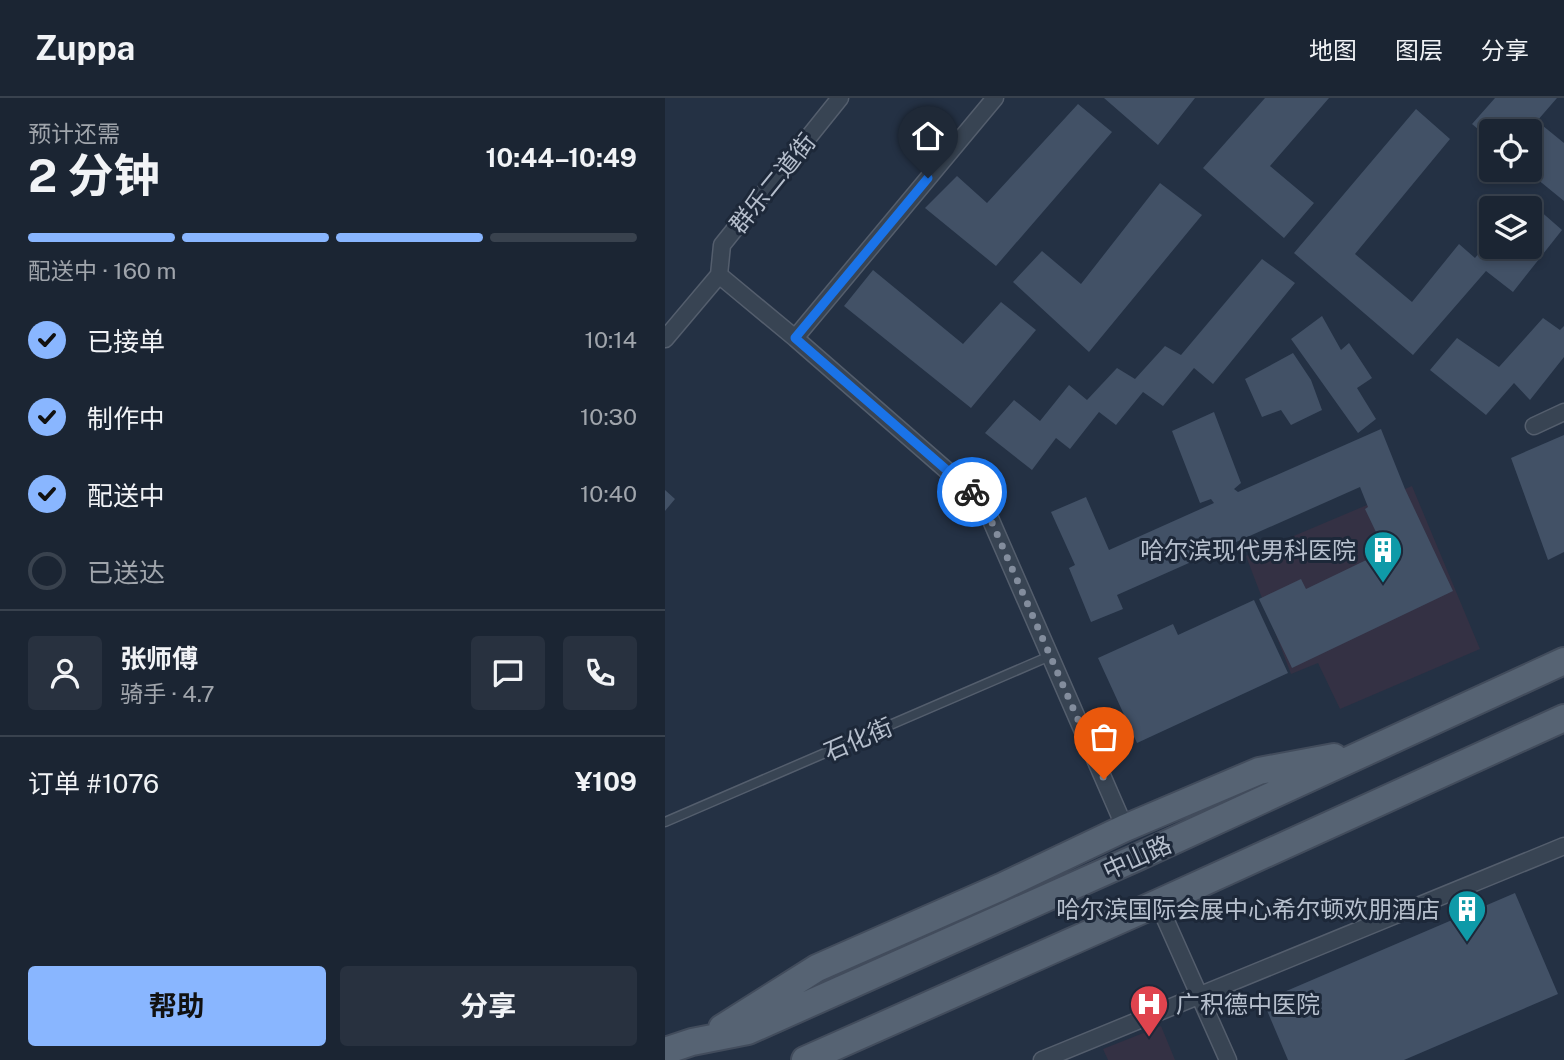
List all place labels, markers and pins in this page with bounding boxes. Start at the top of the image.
pin [898,106,958,178]
building icon: 哈尔滨现代男科医院 [1362,529,1404,584]
place label: 哈尔滨现代男科医院 [1140,536,1356,564]
pin [1074,707,1134,779]
building icon: 哈尔滨国际会展中心希尔顿欢朋酒店 [1446,888,1488,943]
place label: 哈尔滨国际会展中心希尔顿欢朋酒店 [1056,895,1440,923]
hospital icon: 广积德中医院 [1128,983,1170,1038]
place label: 广积德中医院 [1176,990,1320,1018]

